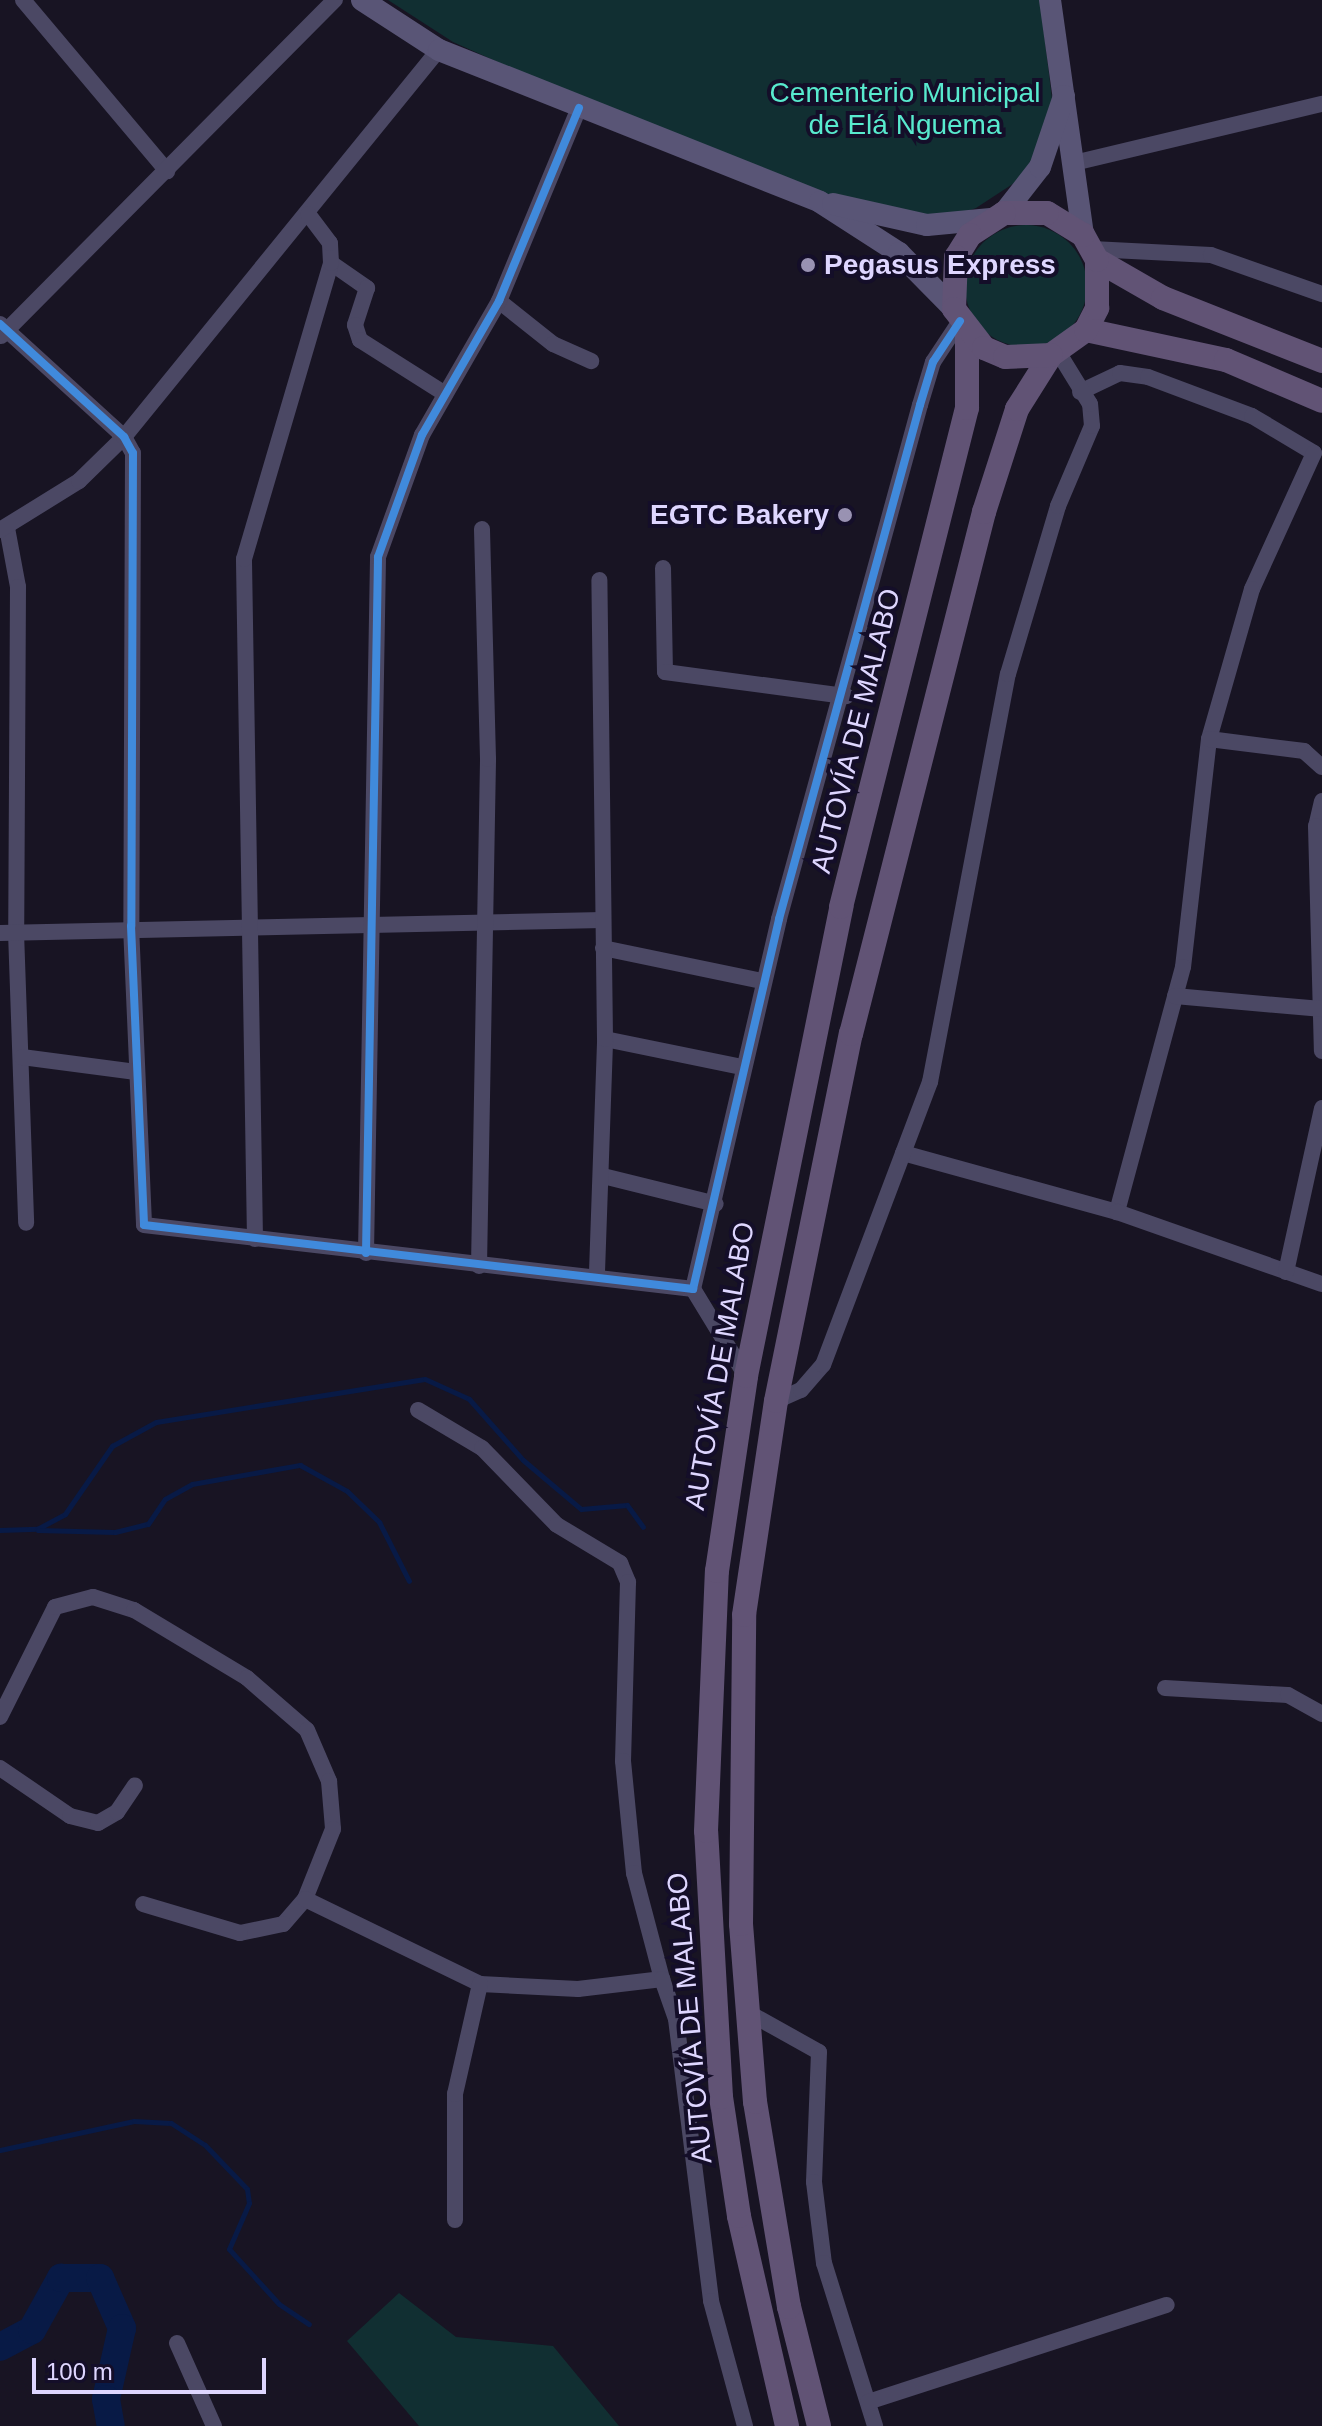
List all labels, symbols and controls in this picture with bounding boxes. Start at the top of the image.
park label: Cementerio Municipal de Elá Nguema [770,76,1040,142]
place label: Pegasus Express [824,248,1056,282]
marker: Pegasus Express [799,256,817,274]
place label: EGTC Bakery [650,498,829,532]
marker: EGTC Bakery [836,506,854,524]
street label: AUTOVÍA DE MALABO [804,585,908,877]
street label: AUTOVÍA DE MALABO [678,1219,762,1513]
street label: AUTOVÍA DE MALABO [660,1870,720,2166]
scale bar [36,2342,270,2392]
text: 100 m [46,2358,113,2385]

